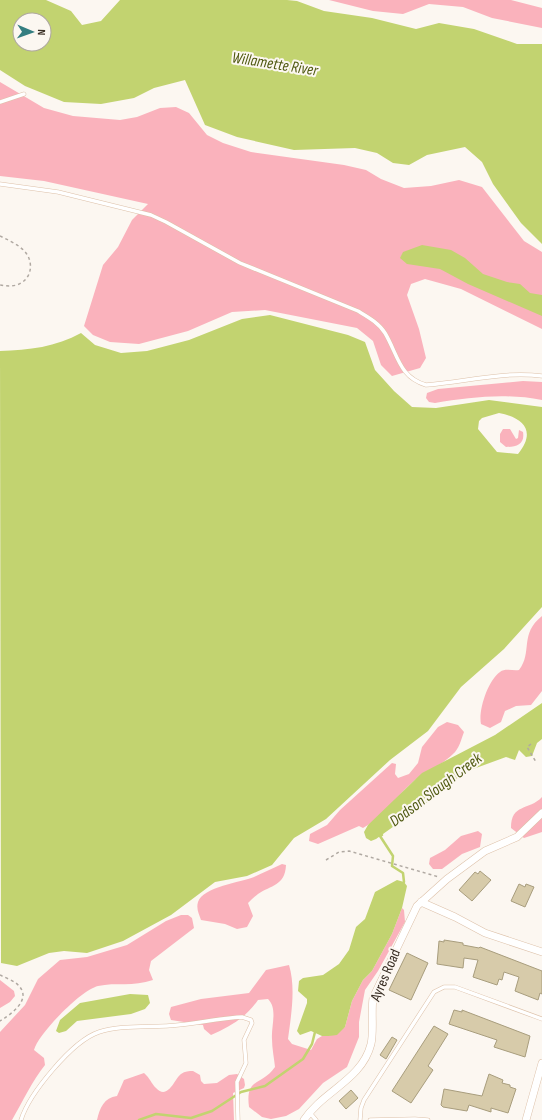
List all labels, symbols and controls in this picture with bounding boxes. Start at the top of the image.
north arrow [12,12,52,52]
text: N [35,29,48,36]
water label: Willamette River [230,48,320,81]
water label: Dodson Slough Creek [386,749,487,831]
street label: Ayres Road [366,946,405,1005]

